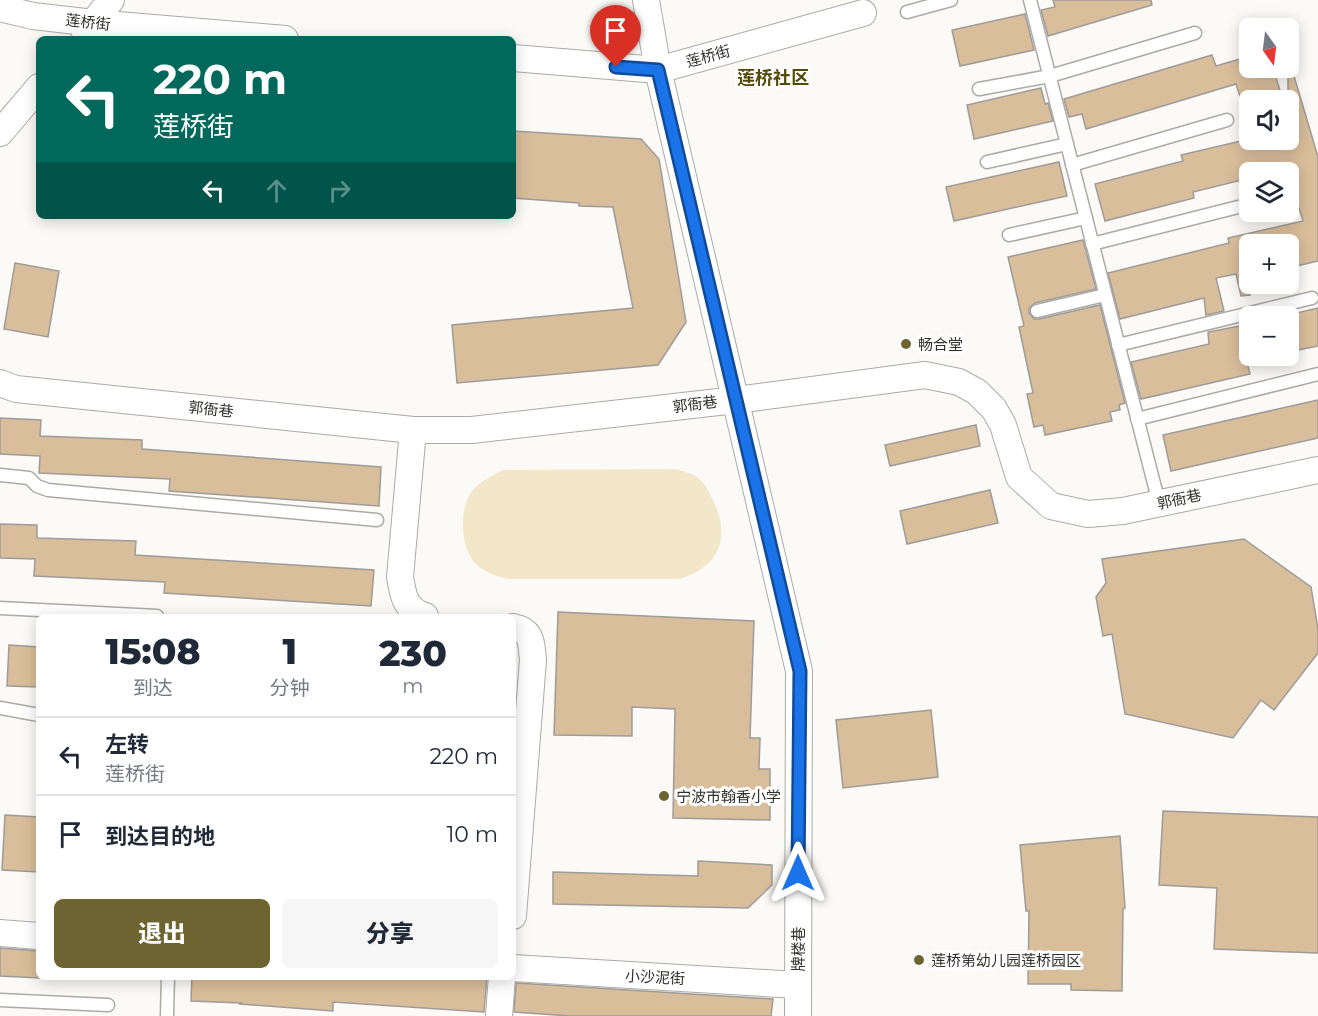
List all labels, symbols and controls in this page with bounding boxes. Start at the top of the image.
pin [590,5,641,67]
street label: 莲桥街 [65,10,111,34]
icon: arrive [599,14,632,47]
north arrow [1239,18,1299,78]
map controls [1239,18,1299,366]
street label: 莲桥街 [684,41,732,71]
text: 220 m [153,53,287,105]
icon: left [54,60,132,138]
district label: 莲桥社区 [737,67,809,89]
button: sound [1239,90,1299,150]
text: 莲桥街 [153,110,234,143]
button: layers [1239,162,1299,222]
icon: left [197,174,230,207]
icon: ahead [260,174,293,207]
icon: right [323,174,356,207]
button: + [1239,234,1299,294]
button: − [1239,306,1299,366]
place label: 畅合堂 [918,335,963,354]
marker: 畅合堂 [899,337,913,351]
street label: 郭衙巷 [672,392,718,416]
street label: 郭衙巷 [188,397,234,421]
street label: 郭衙巷 [1155,485,1203,513]
text: 15:08 [105,629,201,673]
text: 1 [282,629,297,673]
text: 230 [379,631,447,675]
text: m [402,674,423,698]
text: 到达 [133,676,173,700]
text: 分钟 [270,676,310,700]
text: 左转 [105,731,149,758]
icon: left [54,740,87,773]
text: 220 m [429,743,498,770]
text: 莲桥街 [105,762,165,786]
place label: 宁波市翰香小学 [676,787,781,806]
marker: 宁波市翰香小学 [657,789,671,803]
icon: arrive [54,818,87,851]
text: 10 m [446,821,498,848]
text: 到达目的地 [105,823,215,850]
position arrow [766,841,830,905]
button: 退出 [54,899,270,968]
button: 分享 [282,899,498,968]
street label: 牌楼巷 [789,926,808,972]
place label: 莲桥第幼儿园莲桥园区 [931,951,1081,970]
marker: 莲桥第幼儿园莲桥园区 [912,953,926,967]
street label: 小沙泥街 [625,966,685,988]

